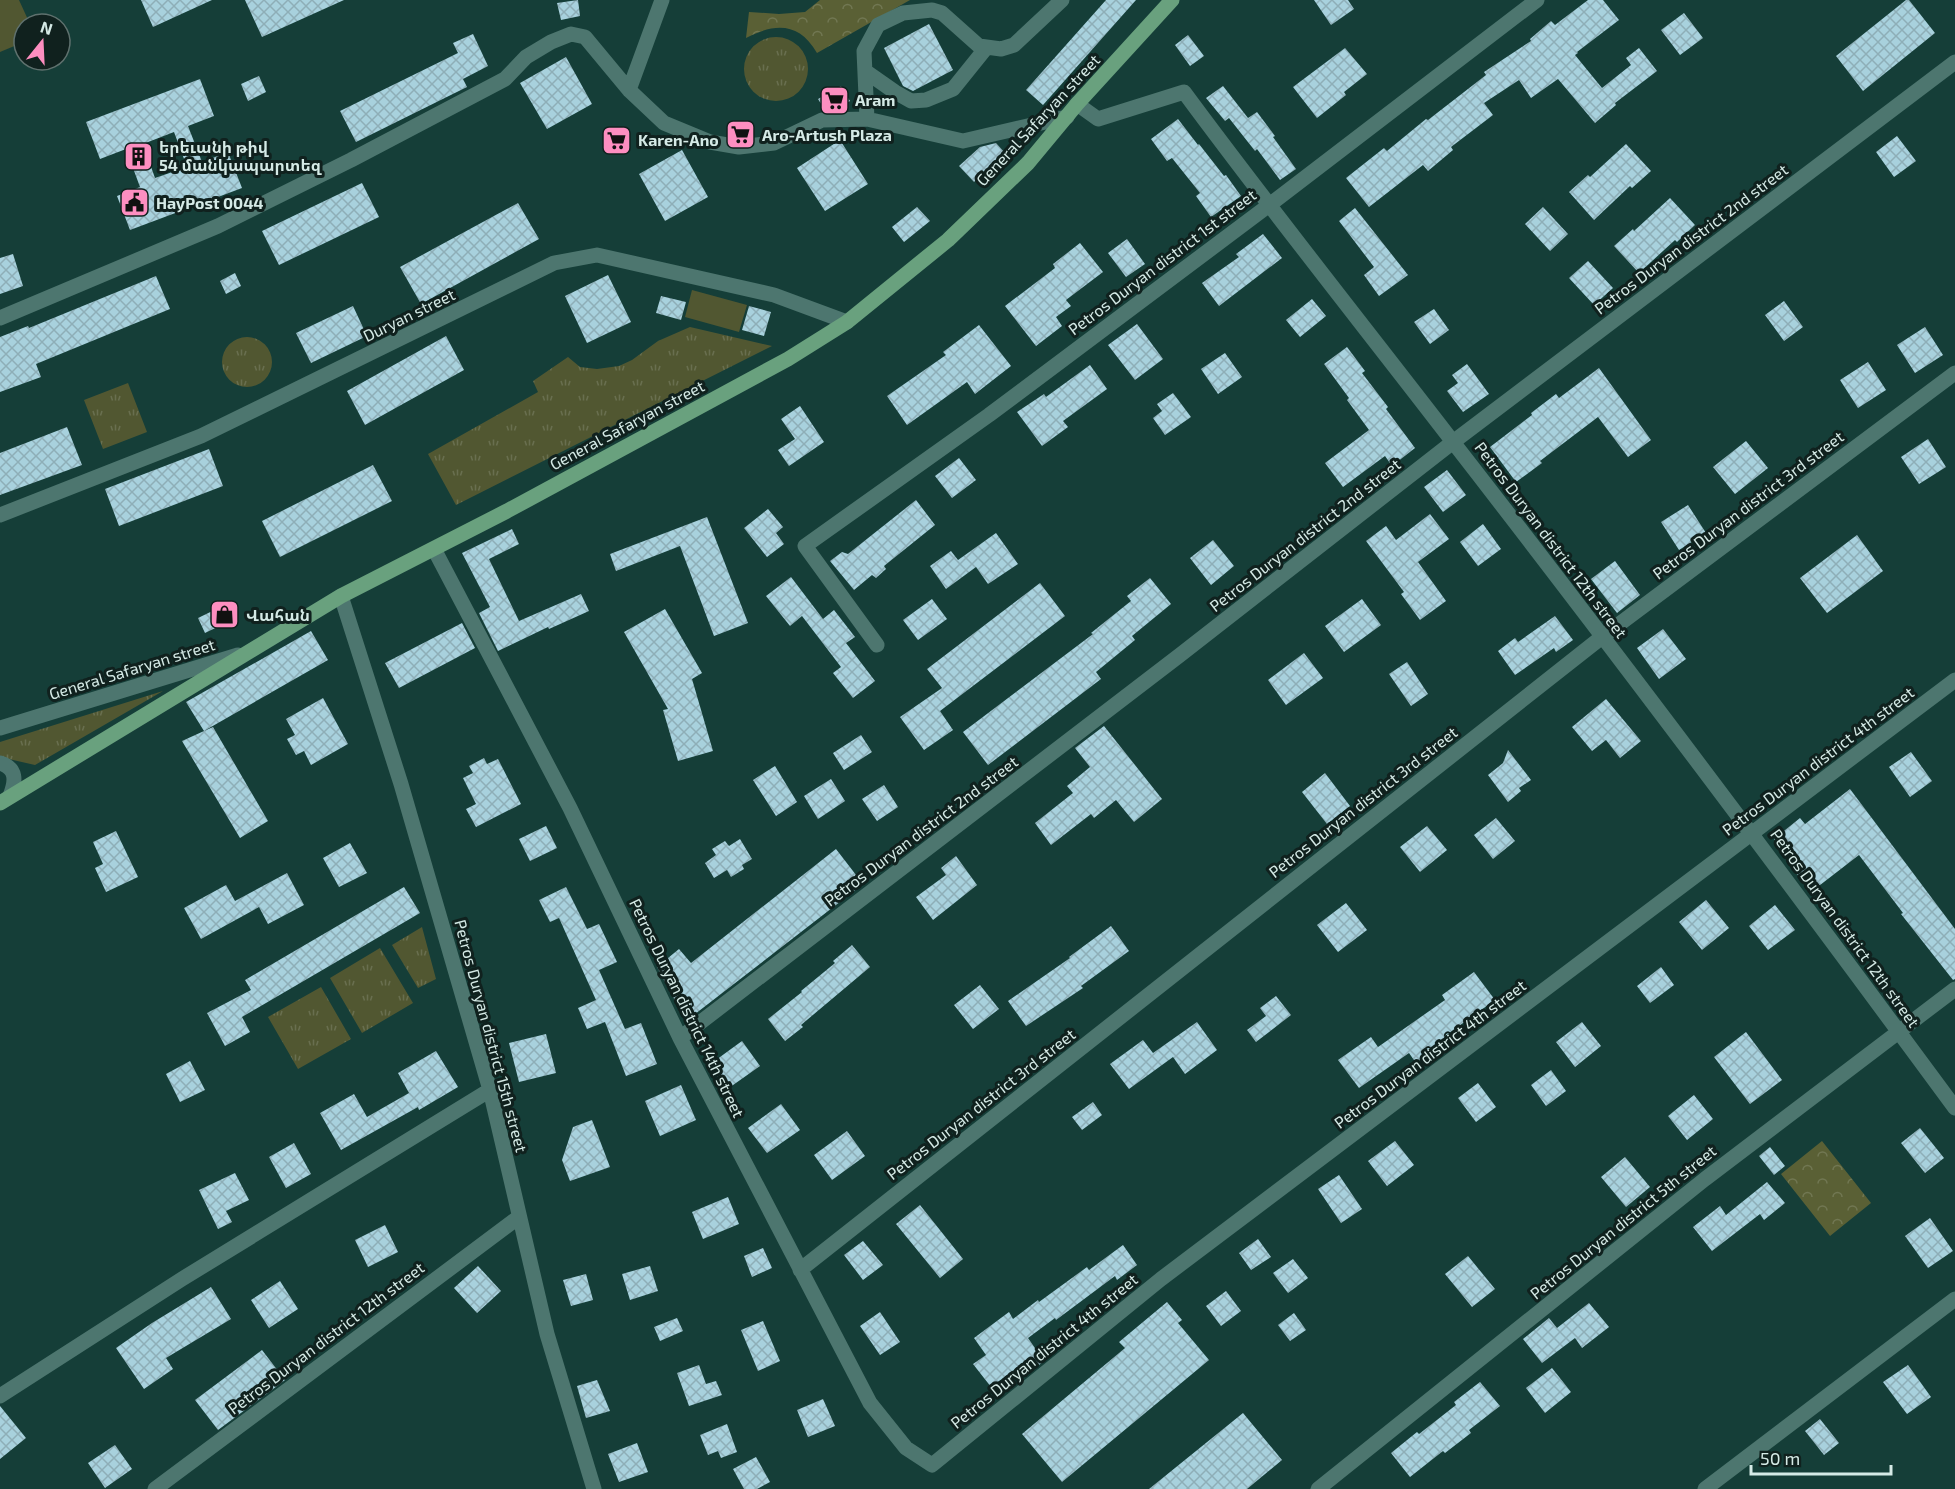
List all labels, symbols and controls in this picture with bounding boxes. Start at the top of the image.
north arrow [12,12,72,72]
text: N [38,16,55,38]
street label: General Safaryan street [972,50,1103,189]
supermarket icon: Aram [818,84,850,116]
place label: Aram [855,90,895,109]
supermarket icon: Aro-Artush Plaza [725,119,757,151]
supermarket icon: Karen-Ano [601,124,633,156]
place label: Aro-Artush Plaza [762,125,892,144]
place label: Karen-Ano [638,130,719,149]
place label: երեւանի թիվ 54 մանկապարտեզ [159,137,322,175]
building icon: երեւանի թիվ 54 մանկապարտեզ [122,140,154,172]
street label: Petros Duryan district 2nd street [1590,160,1791,318]
street label: Petros Duryan district 1st street [1064,185,1259,338]
public building icon: HayPost 0044 [119,187,151,219]
place label: HayPost 0044 [156,193,264,213]
street label: Duryan street [360,284,458,345]
street label: General Safaryan street [546,376,707,473]
street label: Petros Duryan district 3rd street [1649,427,1847,583]
street label: Petros Duryan district 12th street [1471,438,1631,641]
street label: Petros Duryan district 2nd street [1205,454,1404,615]
shop icon: Վահան [209,599,241,631]
place label: Վահան [246,605,310,624]
street label: General Safaryan street [47,634,217,703]
street label: Petros Duryan district 4th street [1718,682,1917,839]
street label: Petros Duryan district 3rd street [1265,722,1461,881]
street label: Petros Duryan district 2nd street [820,752,1021,910]
street label: Petros Duryan district 12th street [1767,825,1924,1031]
street label: Petros Duryan district 14th street [626,895,749,1120]
street label: Petros Duryan district 15th street [451,917,532,1154]
street label: Petros Duryan district 4th street [1330,975,1529,1132]
street label: Petros Duryan district 3rd street [883,1024,1079,1183]
street label: Petros Duryan district 5th street [1526,1141,1719,1303]
street label: Petros Duryan district 12th street [224,1258,427,1418]
street label: Petros Duryan district 4th street [946,1269,1141,1432]
scale bar [1751,1438,1890,1476]
text: 50 m [1760,1447,1800,1469]

